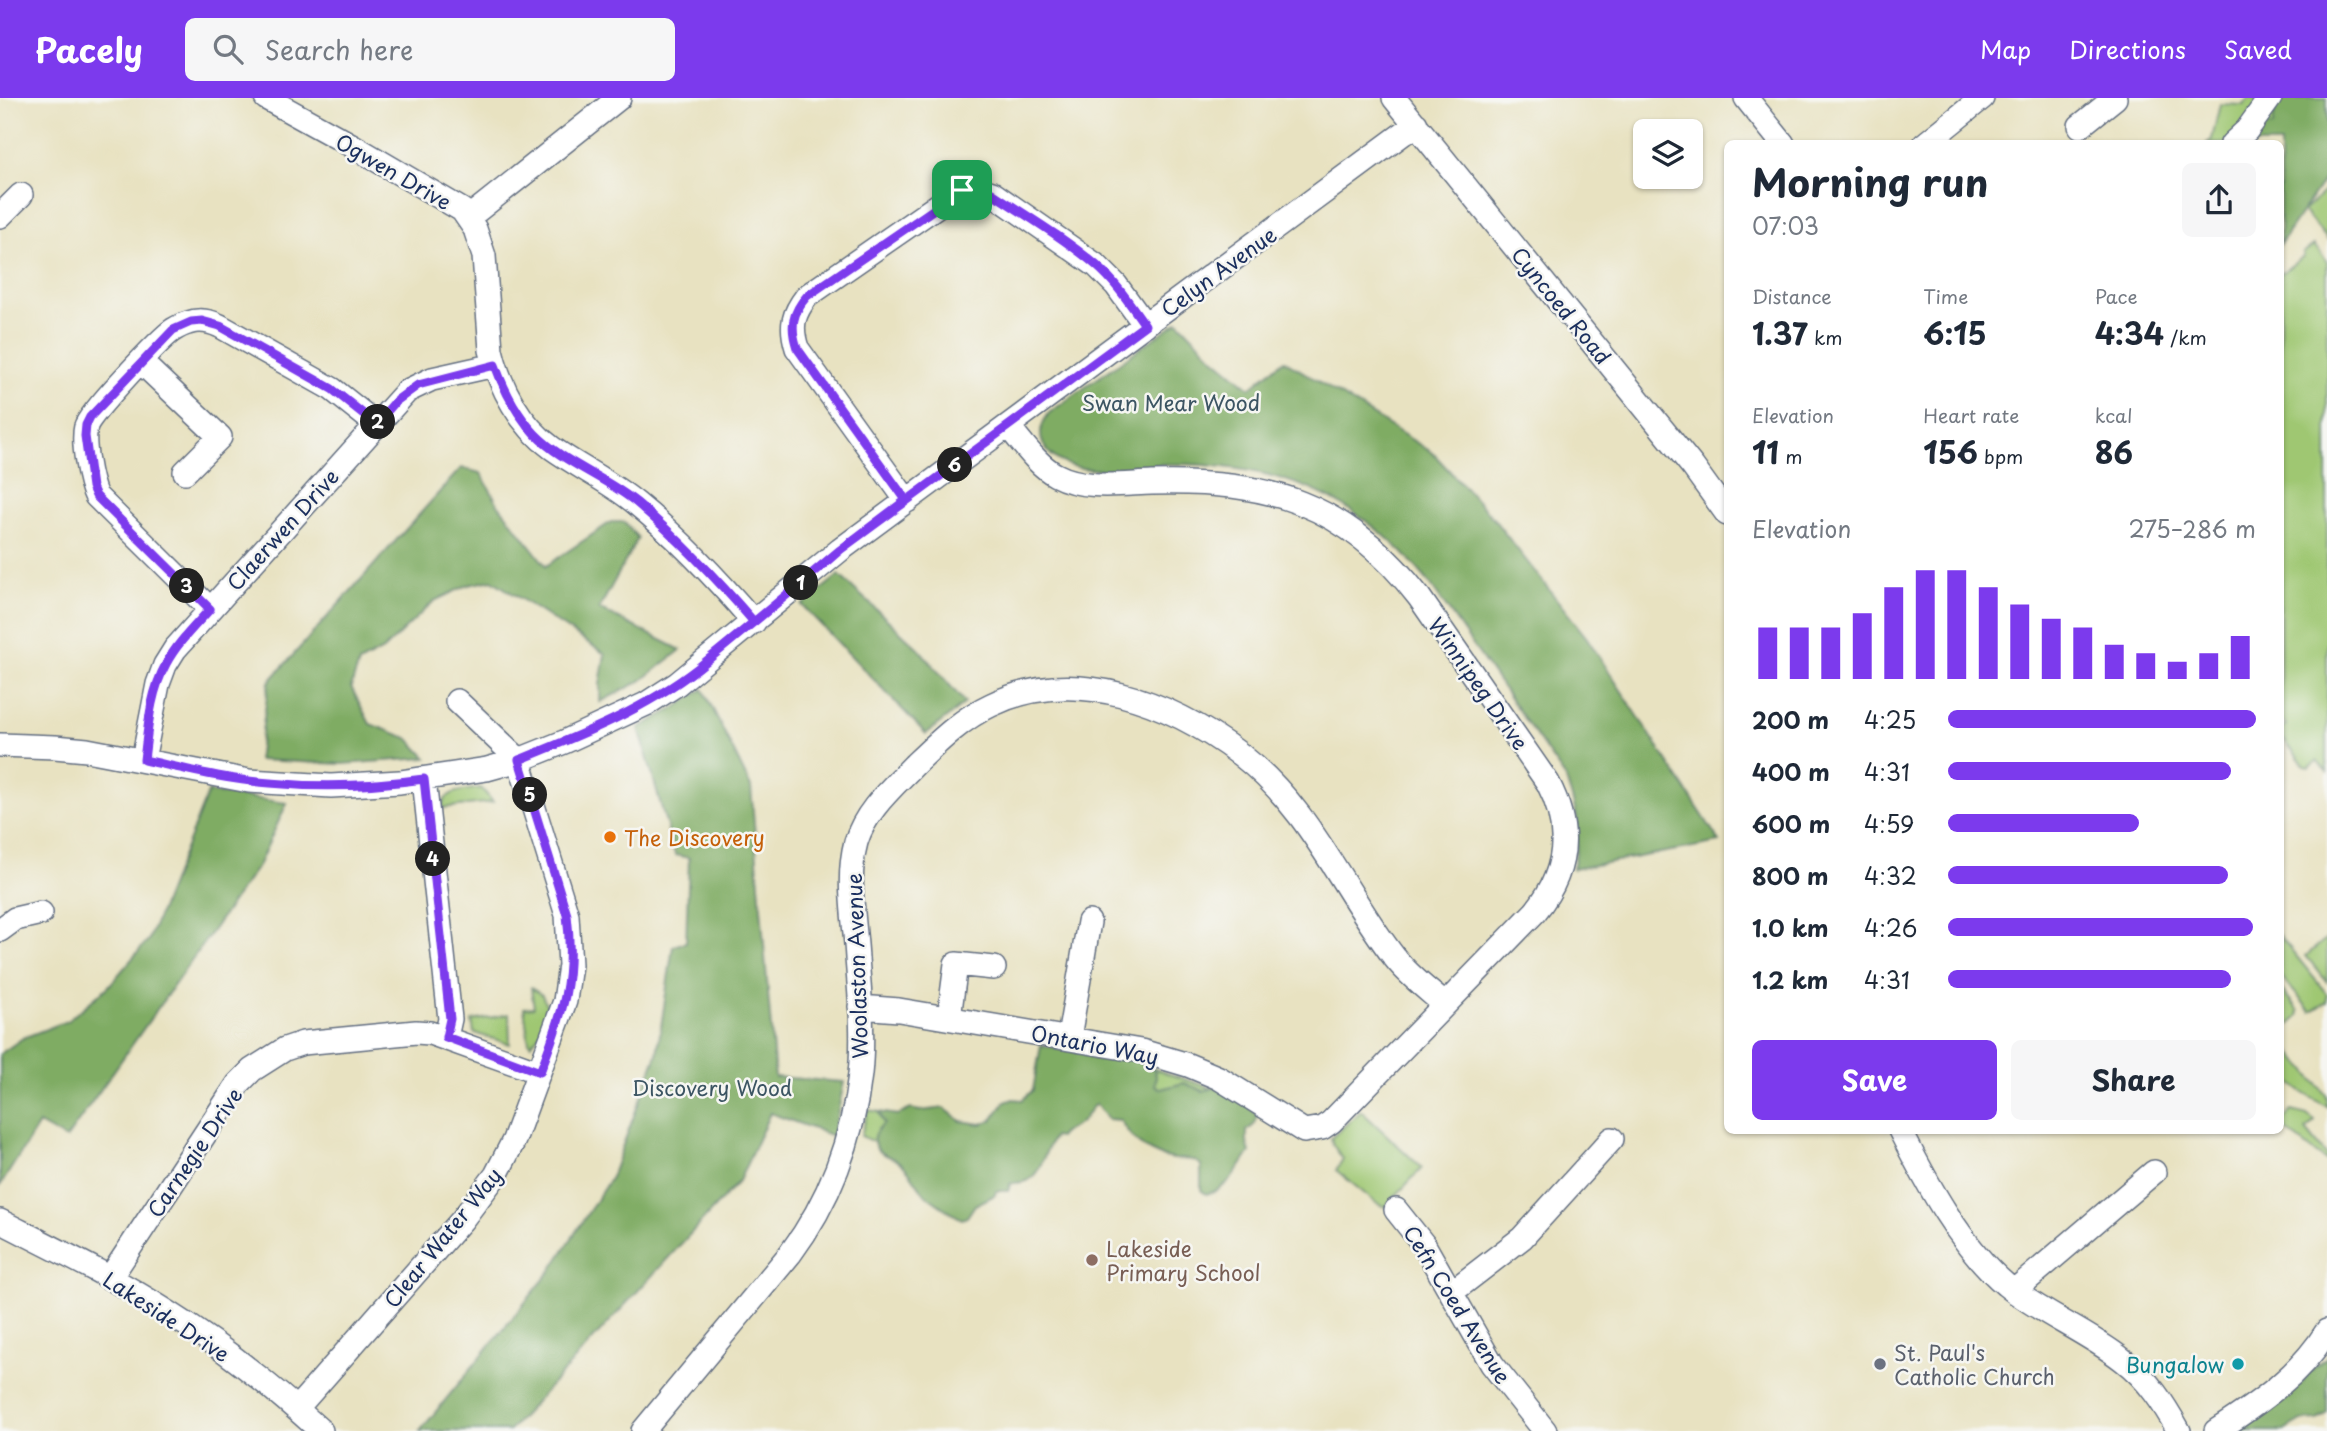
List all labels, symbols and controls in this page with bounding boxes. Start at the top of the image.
search box [185,18,675,81]
text: Pacely [35,24,143,74]
icon: search [209,30,247,68]
text: Search here [265,30,413,69]
text: Map [1980,31,2031,67]
text: Directions [2069,31,2186,67]
text: Saved [2224,31,2292,67]
map controls [1633,119,1703,189]
button: layers [1633,119,1703,189]
street label: Ogwen Drive [330,125,458,217]
text: Morning run [1752,153,1988,210]
pin [932,160,992,220]
button: share [2182,163,2256,237]
icon: arrive [943,171,981,209]
text: 07:03 [1752,208,1819,243]
street label: Celyn Avenue [1153,218,1283,324]
street label: Cyncoed Road [1505,239,1619,371]
text: Distance [1752,282,1832,310]
text: Time [1923,282,1968,310]
text: Pace [2095,282,2138,310]
text: 1.37 [1752,310,1808,355]
text: 6:15 [1923,310,1987,355]
text: 4:34 [2095,310,2164,355]
text: km [1808,323,1843,351]
text: /km [2164,323,2207,351]
park label: Swan Mear Wood [1082,386,1260,418]
text: Elevation [1752,401,1834,429]
text: Heart rate [1923,401,2019,429]
text: kcal [2095,401,2133,429]
pin: 2 [360,404,396,440]
text: 2 [371,407,384,435]
text: 11 [1752,429,1779,474]
text: 156 [1923,429,1978,474]
text: 86 [2095,429,2133,474]
text: m [1779,442,1803,470]
text: bpm [1978,442,2023,470]
pin: 6 [937,448,972,482]
text: 6 [948,450,961,478]
street label: Claerwen Drive [218,461,346,597]
text: Elevation [1752,511,1851,546]
text: 275–286 m [2128,511,2256,546]
pin: 1 [784,566,818,601]
pin: 3 [170,568,204,603]
text: 1 [796,568,805,596]
text: 3 [180,571,193,599]
street label: Winnipeg Drive [1421,610,1537,756]
text: 200 m [1752,702,1829,737]
text: 4:25 [1864,702,1916,737]
text: 400 m [1752,754,1830,789]
text: 4:31 [1864,754,1910,789]
pin: 5 [512,778,548,812]
text: 5 [523,780,536,808]
text: 600 m [1752,806,1830,841]
text: 4:59 [1864,806,1914,841]
place label: The Discovery [624,821,765,853]
marker: The Discovery [602,829,618,845]
pin: 4 [416,842,450,876]
text: 4 [426,844,439,872]
text: 800 m [1752,858,1829,893]
text: 4:32 [1864,858,1917,893]
street label: Woolaston Avenue [837,873,875,1059]
text: 1.0 km [1752,910,1829,945]
text: 4:26 [1864,910,1917,945]
text: 1.2 km [1752,962,1828,997]
text: 4:31 [1864,962,1910,997]
street label: Ontario Way [1028,1016,1162,1072]
button: Save [1752,1040,1997,1120]
button: Share [2011,1040,2256,1120]
park label: Discovery Wood [632,1071,792,1103]
street label: Carnegie Drive [139,1080,249,1224]
street label: Clear Water Way [375,1160,509,1314]
street label: Cefn Coed Avenue [1396,1219,1520,1389]
place label: Lakeside Primary School [1106,1232,1261,1288]
marker: Lakeside Primary School [1084,1252,1100,1268]
street label: Lakeside Drive [97,1263,237,1369]
place label: St. Paul's Catholic Church [1894,1336,2055,1392]
place label: Bungalow [2126,1348,2224,1380]
marker: St. Paul's Catholic Church [1872,1356,1888,1372]
marker: Bungalow [2230,1356,2246,1372]

